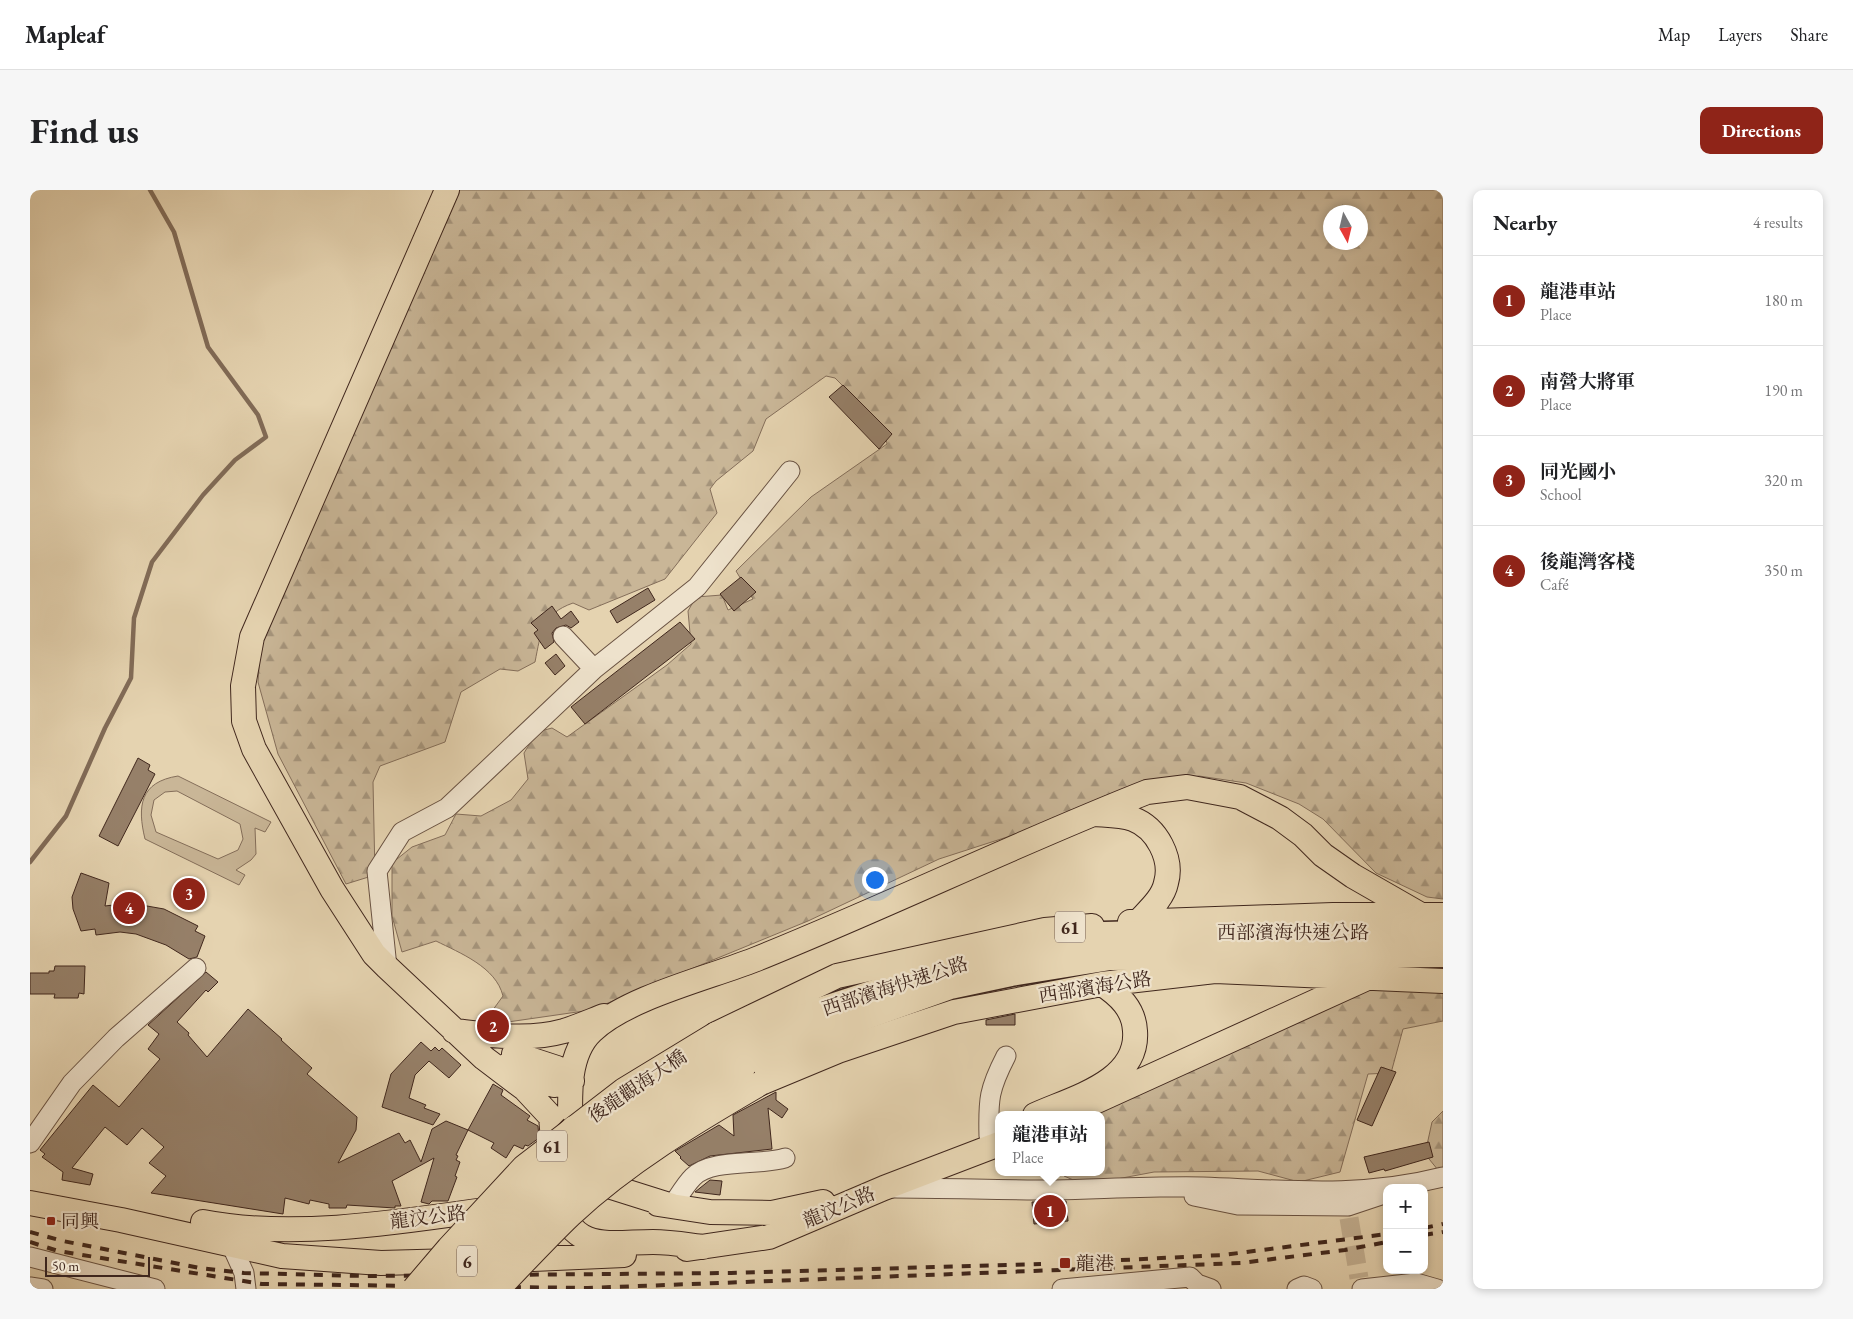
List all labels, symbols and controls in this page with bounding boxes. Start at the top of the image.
text: Mapleaf [25,19,106,50]
text: Map [1658,23,1690,46]
text: Layers [1718,23,1762,46]
text: Share [1790,23,1828,46]
button: Directions [1700,107,1823,154]
text: Find us [30,108,139,153]
north arrow [1323,205,1368,250]
text: Nearby [1493,209,1557,236]
text: 4 results [1753,212,1803,233]
text: 龍港車站 [1540,279,1616,304]
text: 1 [1505,290,1513,311]
text: 180 m [1764,290,1803,311]
text: Place [1540,304,1572,325]
text: 南營大將軍 [1540,369,1635,394]
text: 2 [1505,380,1513,401]
text: 190 m [1764,380,1803,401]
text: Place [1540,394,1572,415]
text: 同光國小 [1540,459,1616,484]
text: 3 [1505,470,1513,491]
text: 320 m [1764,470,1803,491]
text: School [1540,484,1582,505]
text: 後龍灣客棧 [1540,549,1635,574]
text: 4 [1505,560,1513,581]
text: 350 m [1764,560,1803,581]
text: Café [1540,574,1569,595]
your location [862,867,888,893]
pin: 3 [173,875,205,913]
pin: 4 [113,889,145,927]
road number: 61 [1055,912,1085,942]
street label: 西部濱海快速公路 [1217,920,1369,945]
street label: 西部濱海快速公路 [819,951,971,1021]
street label: 西部濱海公路 [1037,966,1153,1008]
pin: 2 [477,1007,509,1045]
street label: 後龍觀海大橋 [583,1044,691,1128]
popup [995,1111,1105,1176]
text: 龍港車站 [1012,1122,1088,1147]
road number: 61 [537,1130,567,1161]
text: Place [1012,1147,1043,1168]
street label: 龍汶公路 [799,1181,879,1233]
map controls [1383,1184,1428,1274]
button: + [1383,1184,1428,1229]
pin: 1 [1034,1192,1066,1230]
street label: 龍汶公路 [389,1200,467,1234]
place label: 同興 [61,1209,99,1234]
marker: 同興 [45,1215,57,1227]
button: − [1383,1229,1428,1274]
road number: 6 [457,1246,477,1276]
place label: 龍港 [1076,1251,1114,1276]
scale bar [45,1254,150,1277]
marker: 龍港 [1058,1256,1072,1270]
text: 50 m [52,1257,79,1275]

